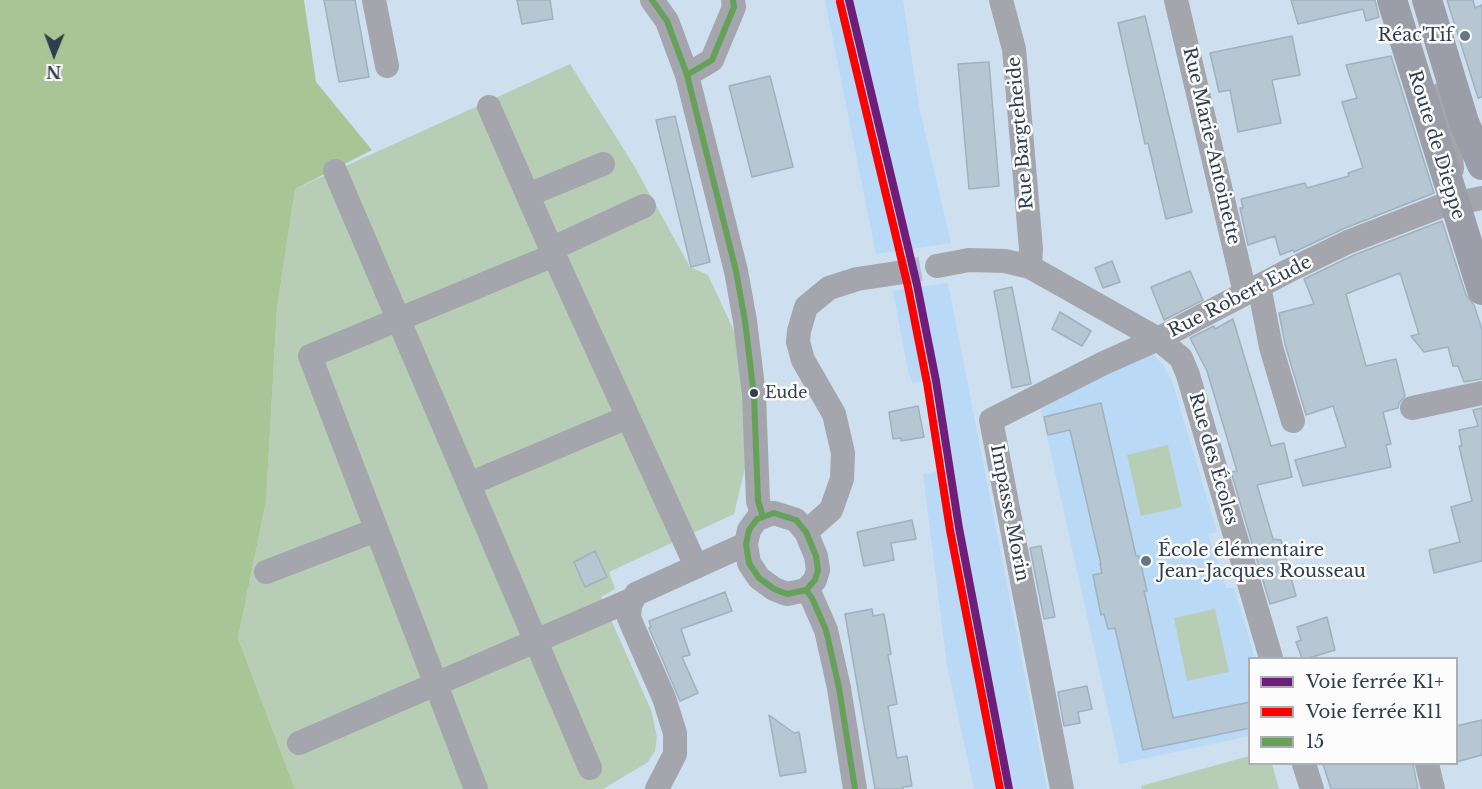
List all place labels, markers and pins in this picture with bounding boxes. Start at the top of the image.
place label: Réac'Tif [1378,25,1453,47]
marker: Réac'Tif [1458,29,1472,43]
place label: Eude [765,383,807,403]
marker: Eude [748,387,760,399]
place label: École élémentaire Jean-Jacques Rousseau [1158,540,1366,582]
marker: École élémentaire Jean-Jacques Rousseau [1139,554,1153,568]

